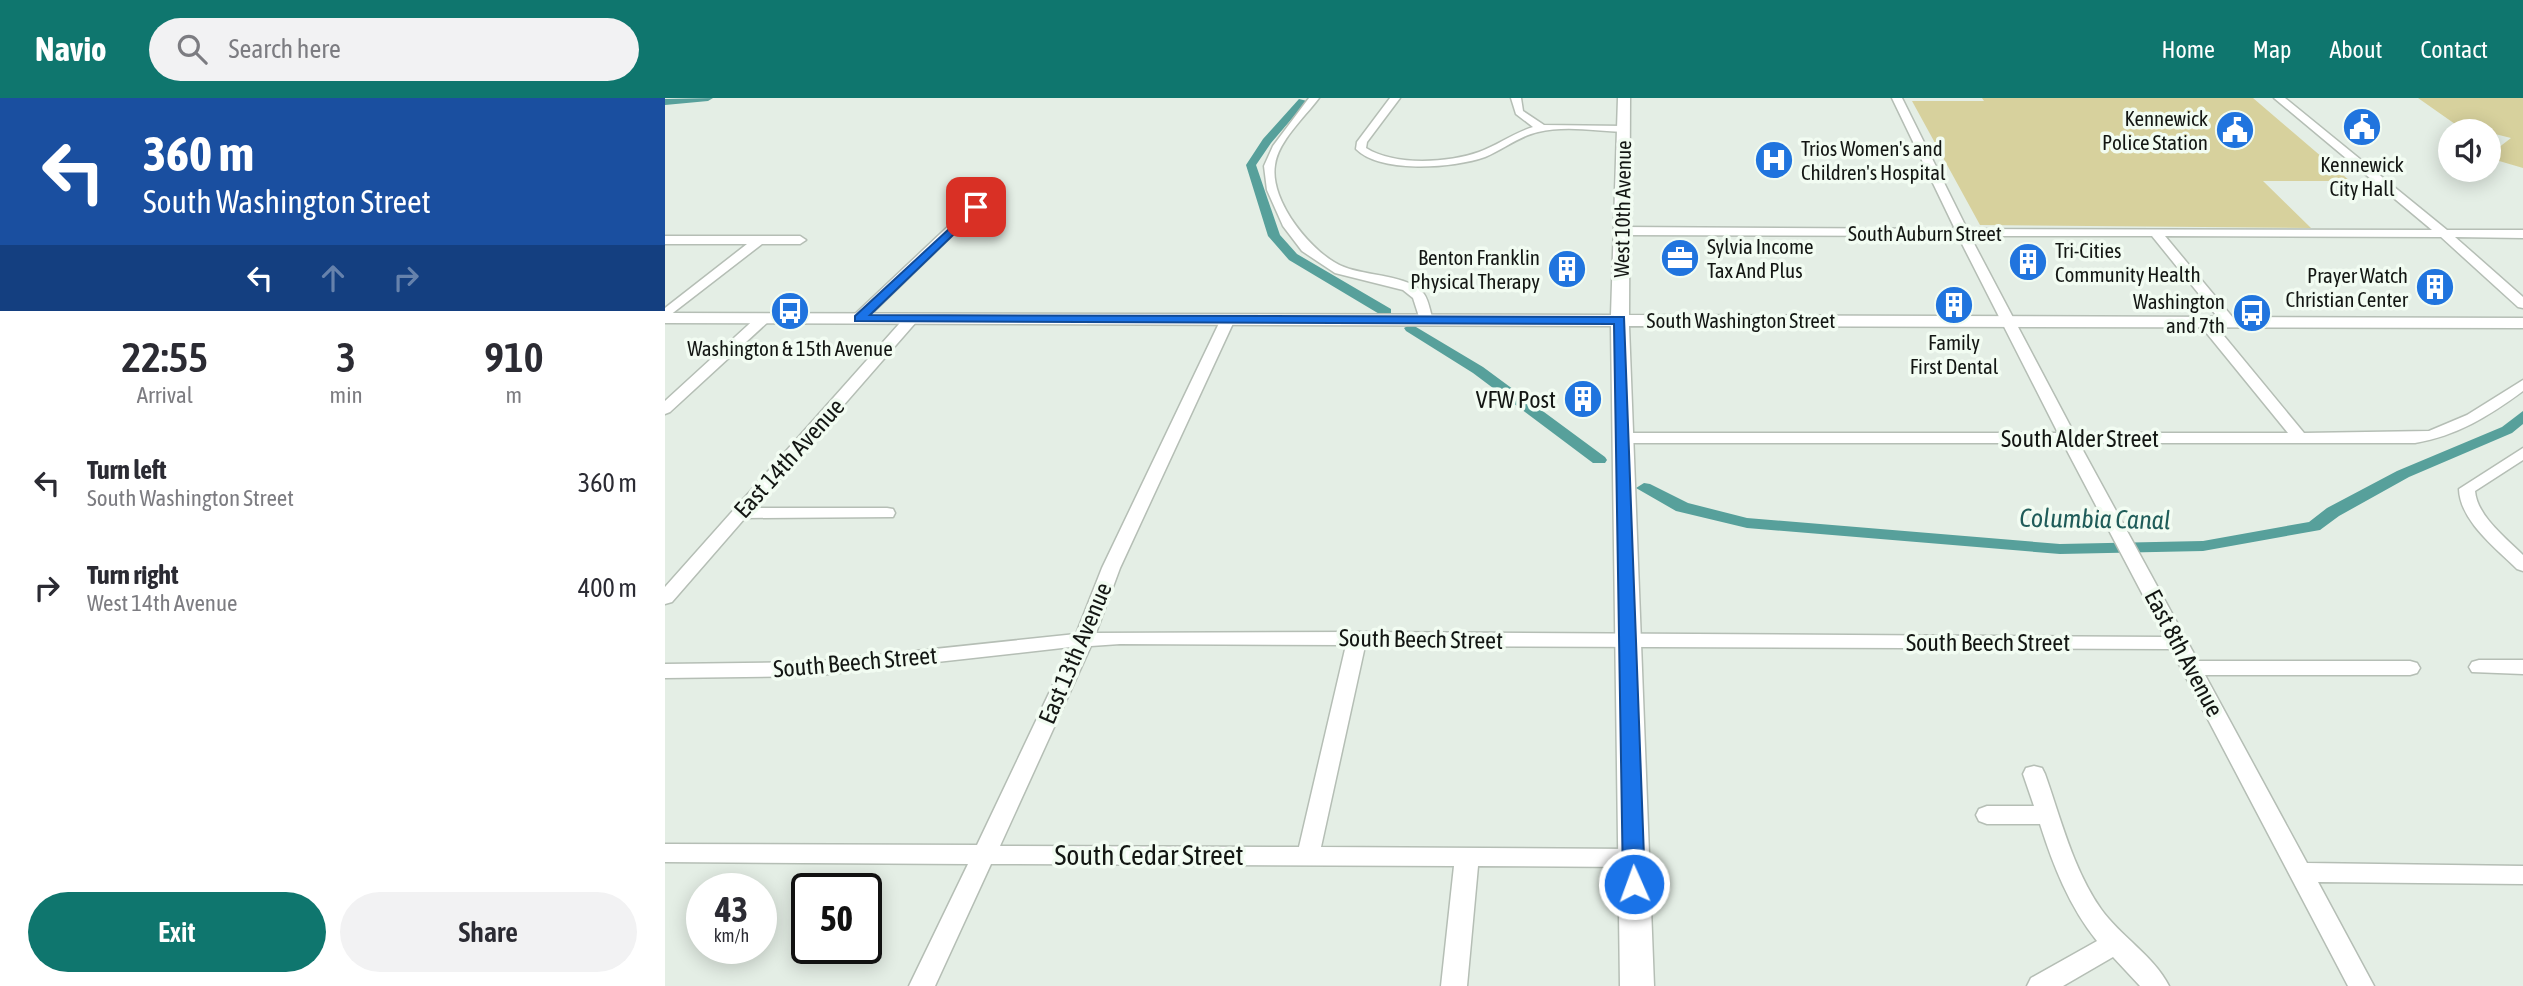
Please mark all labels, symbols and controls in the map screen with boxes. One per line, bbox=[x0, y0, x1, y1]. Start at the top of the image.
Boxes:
search box bbox=[149, 18, 639, 81]
text: Navio bbox=[35, 30, 107, 68]
icon: search bbox=[173, 30, 211, 68]
text: Search here bbox=[229, 34, 341, 64]
text: Home bbox=[2161, 36, 2215, 63]
text: Map bbox=[2253, 36, 2291, 63]
text: About bbox=[2329, 36, 2382, 63]
text: Contact bbox=[2420, 36, 2488, 63]
place label: Kennewick Police Station bbox=[2102, 106, 2208, 154]
public building icon: Kennewick City Hall bbox=[2341, 106, 2383, 148]
public building icon: Kennewick Police Station bbox=[2214, 109, 2256, 151]
map controls bbox=[2438, 119, 2501, 182]
button: sound bbox=[2438, 119, 2501, 182]
text: 360 m bbox=[143, 125, 254, 181]
icon: left bbox=[28, 126, 119, 217]
place label: Trios Women's and Children's Hospital bbox=[1801, 136, 1946, 184]
hospital icon: Trios Women's and Children's Hospital bbox=[1753, 139, 1795, 181]
street label: West 10th Avenue bbox=[1609, 140, 1635, 278]
place label: Kennewick City Hall bbox=[2320, 152, 2404, 200]
pin bbox=[946, 177, 1006, 237]
text: South Washington Street bbox=[143, 183, 431, 220]
icon: arrive bbox=[957, 188, 995, 226]
street label: South Auburn Street bbox=[1848, 221, 2002, 245]
place label: Sylvia Income Tax And Plus bbox=[1707, 234, 1814, 282]
office icon: Sylvia Income Tax And Plus bbox=[1659, 237, 1701, 279]
place label: Tri-Cities Community Health bbox=[2055, 238, 2201, 286]
building icon: Tri-Cities Community Health bbox=[2007, 241, 2049, 283]
place label: Benton Franklin Physical Therapy bbox=[1410, 245, 1540, 293]
building icon: Benton Franklin Physical Therapy bbox=[1546, 248, 1588, 290]
icon: left bbox=[241, 259, 279, 297]
icon: ahead bbox=[314, 259, 352, 297]
icon: right bbox=[387, 259, 425, 297]
place label: Prayer Watch Christian Center bbox=[2285, 263, 2409, 311]
building icon: Prayer Watch Christian Center bbox=[2414, 266, 2456, 308]
building icon: Family First Dental bbox=[1933, 284, 1975, 326]
place label: Washington and 7th bbox=[2133, 289, 2225, 337]
bus stop icon: Washington & 15th Avenue bbox=[769, 290, 811, 332]
bus stop icon: Washington and 7th bbox=[2231, 292, 2273, 334]
street label: South Washington Street bbox=[1647, 308, 1835, 332]
place label: Family First Dental bbox=[1910, 330, 1999, 378]
text: 22:55 bbox=[122, 333, 208, 381]
text: 3 bbox=[336, 333, 356, 381]
text: 910 bbox=[484, 333, 543, 381]
place label: Washington & 15th Avenue bbox=[687, 336, 893, 360]
building icon: VFW Post bbox=[1562, 378, 1604, 420]
text: Arrival bbox=[137, 382, 193, 408]
text: min bbox=[330, 382, 363, 408]
text: m bbox=[506, 382, 522, 408]
place label: VFW Post bbox=[1476, 386, 1556, 413]
street label: East 14th Avenue bbox=[728, 393, 850, 523]
street label: South Alder Street bbox=[2001, 425, 2159, 452]
text: Turn left bbox=[87, 455, 167, 485]
icon: left bbox=[28, 464, 66, 502]
text: 360 m bbox=[578, 468, 637, 498]
text: South Washington Street bbox=[87, 485, 294, 511]
water label: Columbia Canal bbox=[2019, 503, 2171, 535]
text: Turn right bbox=[87, 560, 178, 590]
icon: right bbox=[28, 569, 66, 607]
text: 400 m bbox=[578, 573, 637, 603]
street label: East 13th Avenue bbox=[1033, 578, 1117, 728]
street label: East 8th Avenue bbox=[2139, 585, 2229, 721]
text: West 14th Avenue bbox=[87, 590, 238, 616]
street label: South Beech Street bbox=[1339, 624, 1503, 654]
street label: South Beech Street bbox=[1906, 629, 2070, 656]
street label: South Beech Street bbox=[772, 641, 938, 683]
street label: South Cedar Street bbox=[1055, 839, 1243, 871]
position arrow bbox=[1597, 847, 1671, 921]
speed limit sign: 50 bbox=[791, 873, 882, 964]
text: 43 bbox=[715, 889, 748, 929]
button: Exit bbox=[28, 892, 326, 972]
button: Share bbox=[340, 892, 637, 972]
text: km/h bbox=[714, 925, 749, 946]

